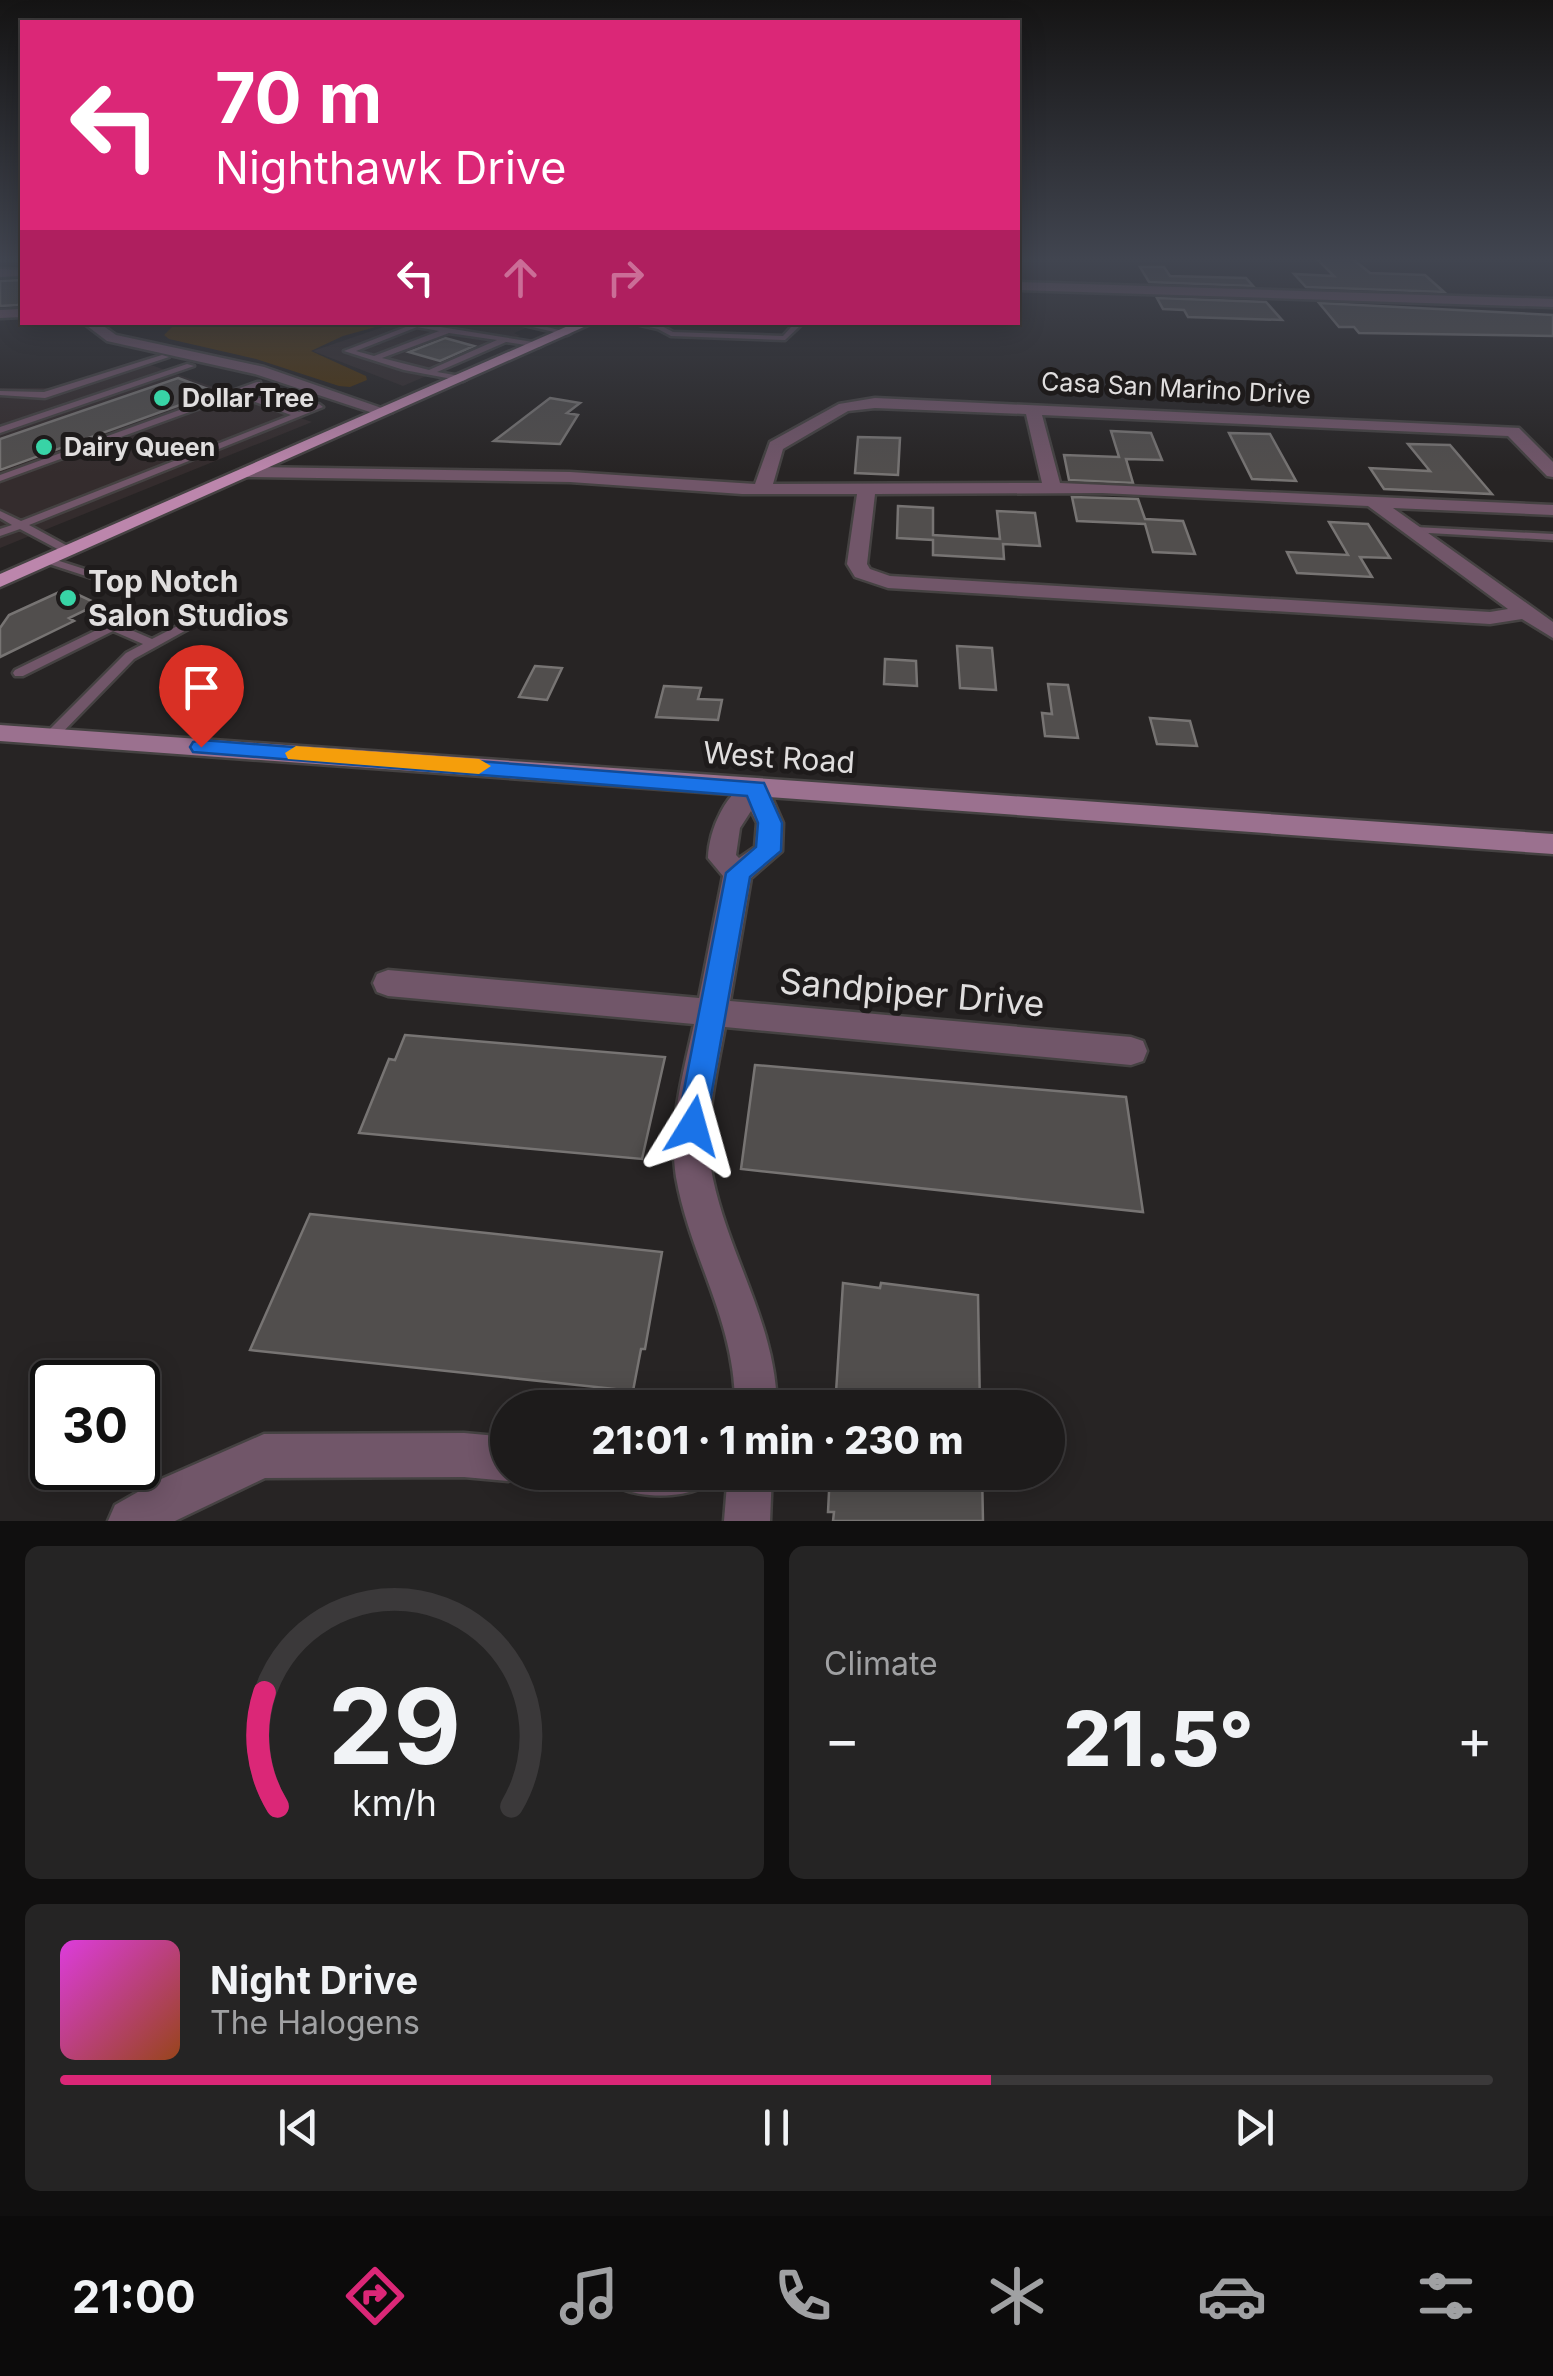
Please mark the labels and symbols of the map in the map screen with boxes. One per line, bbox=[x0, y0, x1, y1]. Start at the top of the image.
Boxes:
street label: Casa San Marino Drive bbox=[1041, 366, 1311, 410]
place label: Dollar Tree bbox=[182, 383, 314, 413]
marker: Dollar Tree bbox=[151, 387, 173, 409]
place label: Dairy Queen bbox=[64, 432, 215, 462]
marker: Dairy Queen bbox=[33, 436, 55, 458]
place label: Top Notch Salon Studios bbox=[88, 563, 289, 633]
marker: Top Notch Salon Studios bbox=[57, 587, 79, 609]
pin bbox=[159, 645, 244, 748]
street label: West Road bbox=[702, 734, 856, 780]
street label: Sandpiper Drive bbox=[778, 959, 1046, 1025]
position arrow bbox=[641, 1074, 745, 1178]
speed limit sign: 30 bbox=[30, 1360, 160, 1490]

